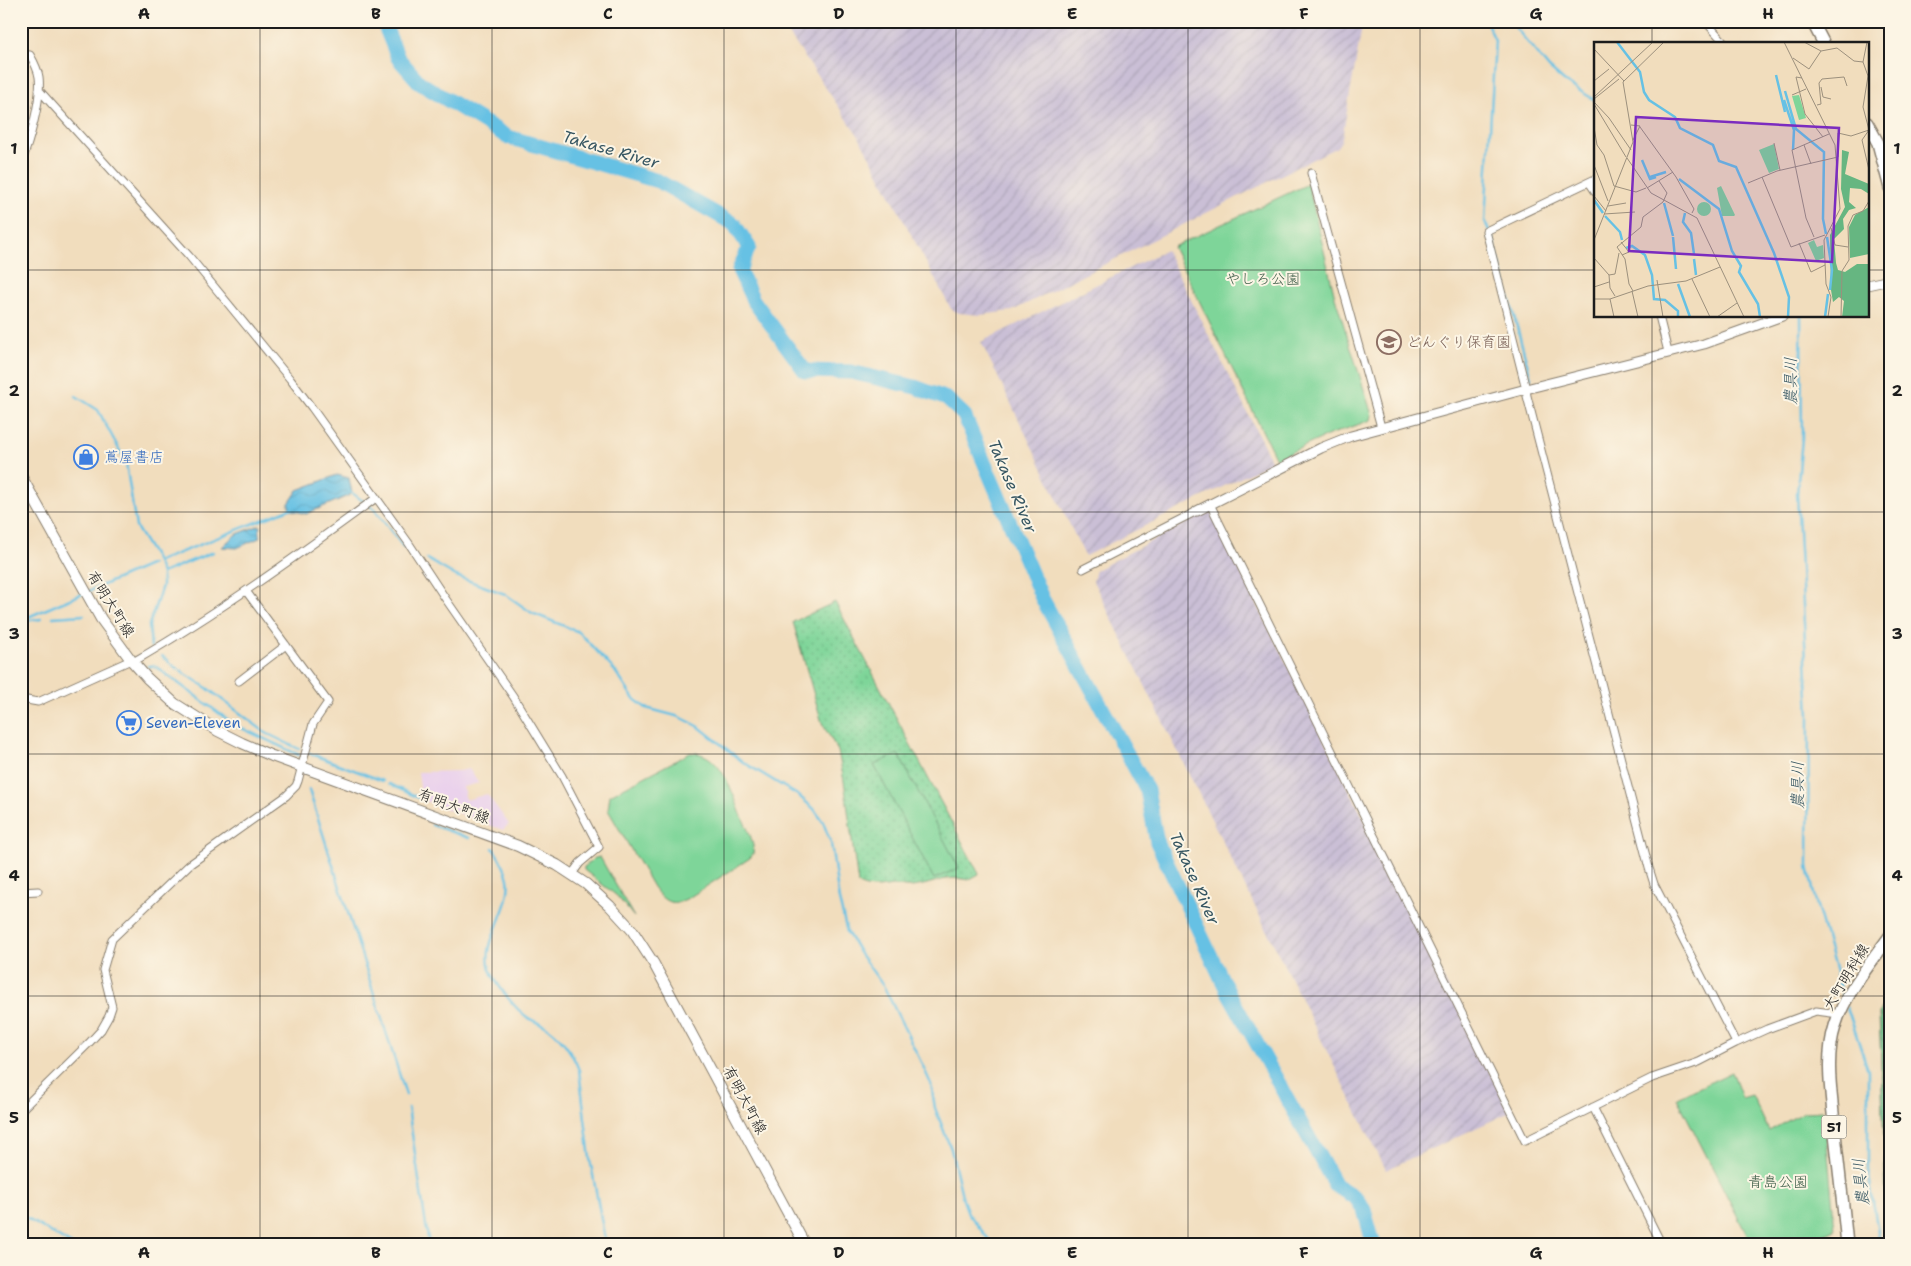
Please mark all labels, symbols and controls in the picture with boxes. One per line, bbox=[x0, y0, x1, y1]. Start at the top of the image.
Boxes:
text: A bbox=[138, 3, 150, 24]
text: B bbox=[371, 3, 381, 24]
text: C bbox=[603, 3, 613, 24]
text: D bbox=[833, 3, 845, 24]
text: E bbox=[1067, 3, 1077, 24]
text: F bbox=[1299, 3, 1309, 24]
text: G bbox=[1530, 3, 1543, 24]
text: H bbox=[1762, 3, 1774, 24]
inset map bbox=[1594, 42, 1868, 318]
water label: Takase River bbox=[560, 126, 662, 173]
text: 1 bbox=[10, 138, 18, 159]
text: 1 bbox=[1893, 138, 1901, 159]
park label: やしろ公園 bbox=[1225, 269, 1301, 289]
school or university icon: どんぐり保育園 bbox=[1376, 329, 1402, 355]
place label: どんぐり保育園 bbox=[1406, 332, 1511, 352]
water label: 農具川 bbox=[1780, 357, 1801, 405]
text: 2 bbox=[8, 380, 20, 401]
text: 2 bbox=[1891, 380, 1903, 401]
water label: Takase River bbox=[983, 436, 1042, 537]
shop icon: 蔦屋書店 bbox=[73, 444, 99, 470]
place label: 蔦屋書店 bbox=[104, 447, 164, 467]
street label: 有明大町線 bbox=[83, 567, 139, 641]
text: 3 bbox=[8, 623, 20, 644]
text: 3 bbox=[1891, 623, 1903, 644]
supermarket icon: Seven-Eleven bbox=[116, 710, 142, 736]
place label: Seven-Eleven bbox=[146, 713, 241, 733]
water label: 農具川 bbox=[1787, 761, 1808, 809]
street label: 有明大町線 bbox=[415, 784, 493, 828]
water label: Takase River bbox=[1165, 828, 1225, 928]
text: 4 bbox=[8, 865, 20, 886]
text: 4 bbox=[1891, 865, 1903, 886]
street label: 大町明科線 bbox=[1818, 940, 1874, 1014]
street label: 有明大町線 bbox=[719, 1062, 771, 1138]
text: 5 bbox=[9, 1107, 19, 1128]
text: 5 bbox=[1892, 1107, 1902, 1128]
road number: 51 bbox=[1822, 1116, 1846, 1138]
water label: 農具川 bbox=[1848, 1157, 1873, 1207]
park label: 青島公園 bbox=[1748, 1172, 1808, 1192]
text: A bbox=[138, 1242, 150, 1263]
text: B bbox=[371, 1242, 381, 1263]
text: C bbox=[603, 1242, 613, 1263]
text: D bbox=[833, 1242, 845, 1263]
text: E bbox=[1067, 1242, 1077, 1263]
text: F bbox=[1299, 1242, 1309, 1263]
text: G bbox=[1530, 1242, 1543, 1263]
text: H bbox=[1762, 1242, 1774, 1263]

